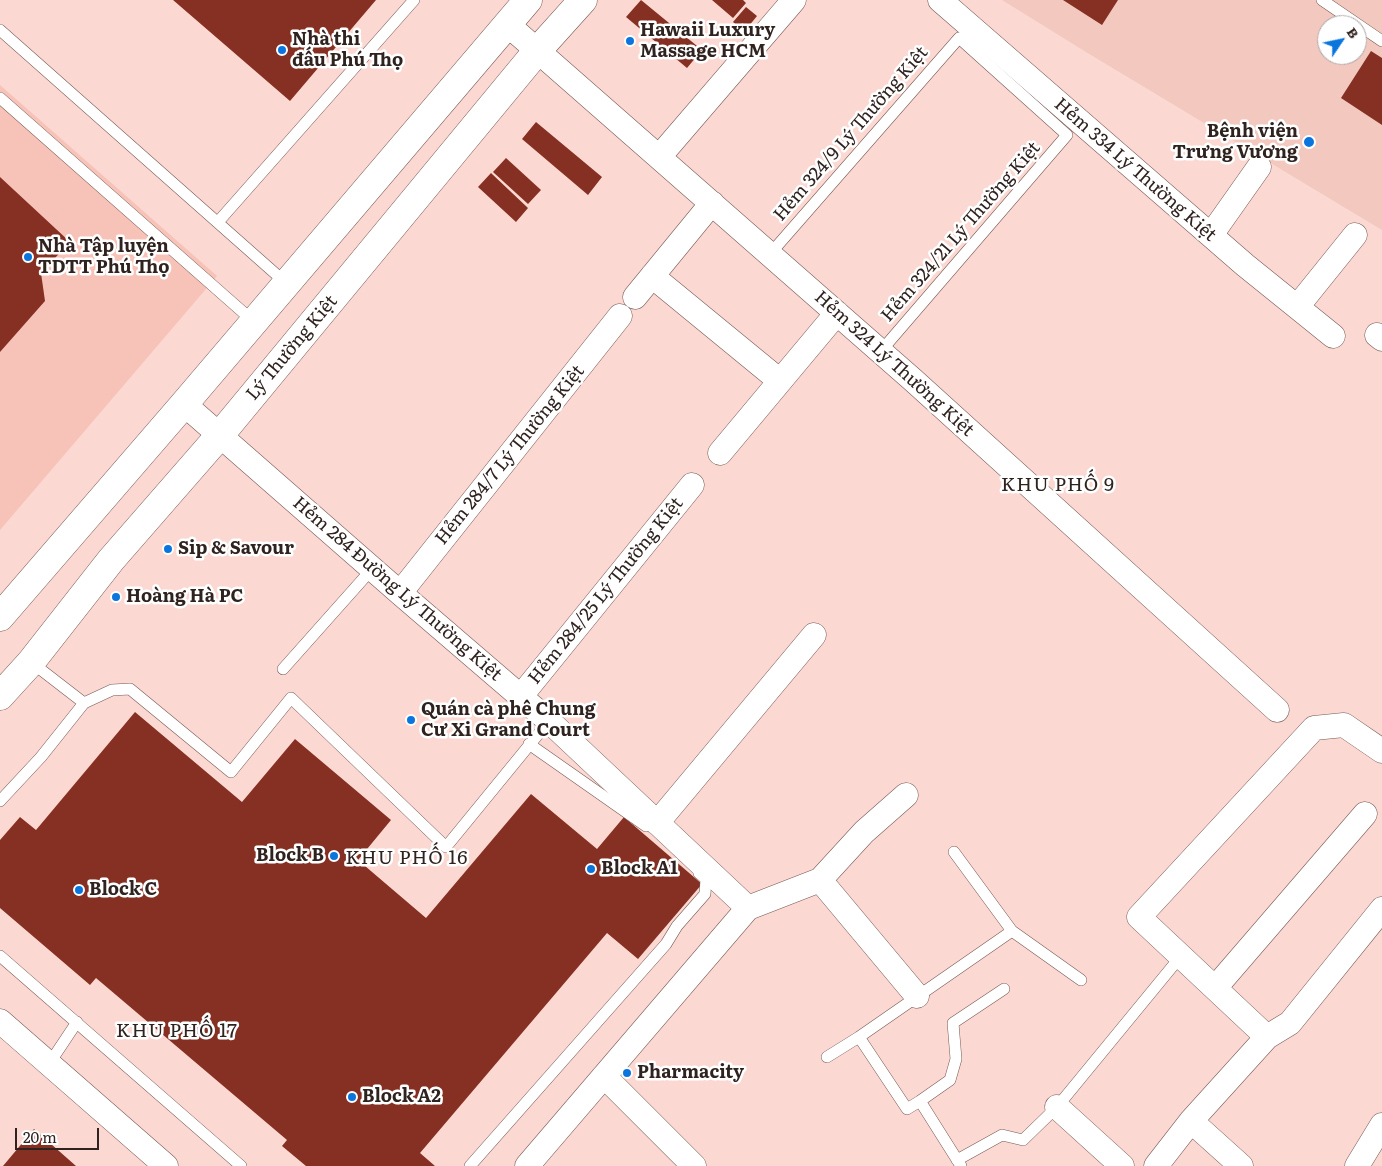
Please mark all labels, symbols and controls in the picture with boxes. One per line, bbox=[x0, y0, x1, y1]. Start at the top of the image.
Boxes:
north arrow bbox=[1317, 15, 1367, 65]
place label: Hawaii Luxury Massage HCM bbox=[640, 20, 775, 62]
text: B bbox=[1343, 23, 1365, 42]
place label: Nhà thi đấu Phú Thọ bbox=[292, 29, 403, 72]
marker: Hawaii Luxury Massage HCM bbox=[624, 35, 636, 47]
street label: Hẻm 324/9 Lý Thường Kiệt bbox=[769, 42, 933, 226]
marker: Nhà thi đấu Phú Thọ bbox=[276, 44, 288, 56]
street label: Hẻm 334 Lý Thường Kiệt bbox=[1050, 94, 1220, 246]
place label: Bệnh viện Trưng Vương bbox=[1173, 121, 1298, 163]
marker: Bệnh viện Trưng Vương bbox=[1302, 135, 1316, 149]
street label: Hẻm 324/21 Lý Thường Kiệt bbox=[877, 138, 1045, 326]
place label: Nhà Tập luyện TDTT Phú Thọ bbox=[38, 236, 169, 278]
marker: Nhà Tập luyện TDTT Phú Thọ bbox=[22, 251, 34, 263]
street label: Hẻm 324 Lý Thường Kiệt bbox=[810, 287, 978, 441]
street label: Lý Thường Kiệt bbox=[242, 291, 342, 405]
street label: Hẻm 284/7 Lý Thường Kiệt bbox=[431, 361, 589, 549]
district label: KHU PHỐ 9 bbox=[1000, 474, 1116, 496]
street label: Hẻm 284 Đường Lý Thường Kiệt bbox=[288, 492, 506, 686]
street label: Hẻm 284/25 Lý Thường Kiệt bbox=[524, 493, 688, 689]
place label: Sip & Savour bbox=[178, 538, 294, 560]
marker: Sip & Savour bbox=[162, 543, 174, 555]
place label: Hoàng Hà PC bbox=[126, 586, 243, 608]
marker: Hoàng Hà PC bbox=[110, 591, 122, 603]
place label: Quán cà phê Chung Cư Xi Grand Court bbox=[421, 699, 596, 742]
marker: Quán cà phê Chung Cư Xi Grand Court bbox=[405, 714, 417, 726]
place label: Block B bbox=[256, 845, 324, 867]
district label: KHU PHỐ 16 bbox=[344, 847, 470, 869]
marker: Block B bbox=[328, 850, 340, 862]
place label: Block A1 bbox=[601, 858, 678, 880]
marker: Block A1 bbox=[585, 863, 597, 875]
place label: Block C bbox=[89, 879, 157, 901]
marker: Block C bbox=[73, 884, 85, 896]
district label: KHU PHỐ 17 bbox=[115, 1020, 239, 1042]
place label: Pharmacity bbox=[637, 1062, 744, 1084]
marker: Pharmacity bbox=[621, 1067, 633, 1079]
place label: Block A2 bbox=[362, 1086, 441, 1108]
marker: Block A2 bbox=[346, 1091, 358, 1103]
scale bar bbox=[18, 1118, 101, 1150]
text: 20 m bbox=[23, 1125, 57, 1148]

